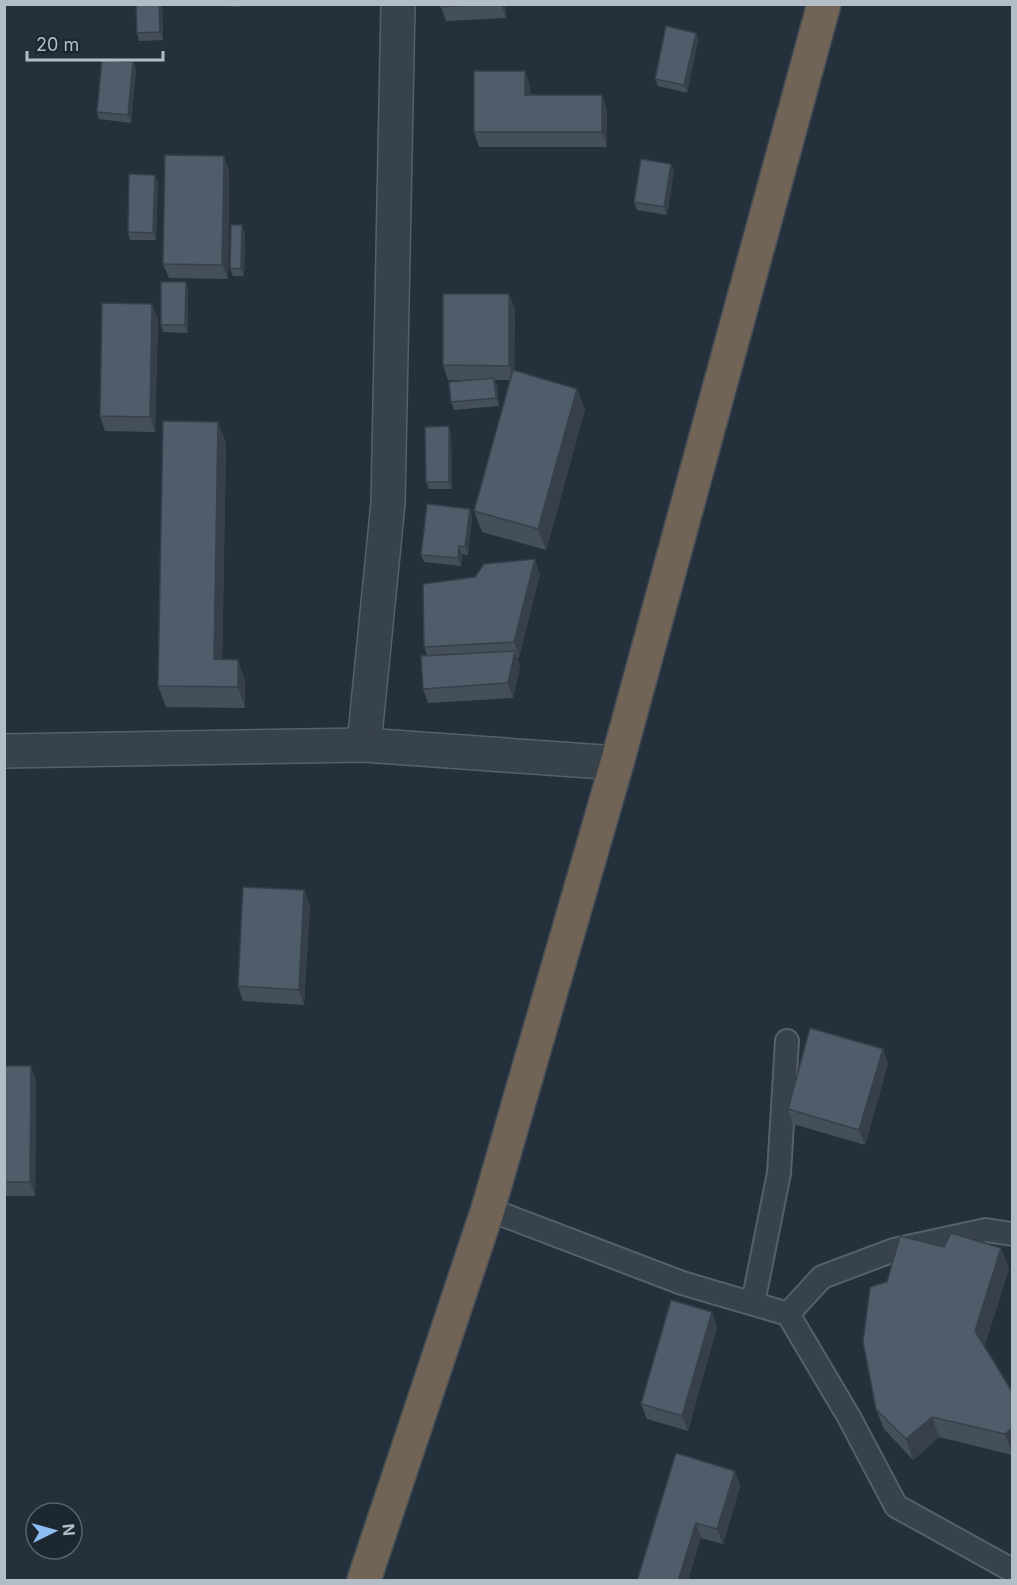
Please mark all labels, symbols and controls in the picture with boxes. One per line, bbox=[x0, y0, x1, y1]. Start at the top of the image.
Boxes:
scale bar bbox=[27, 24, 164, 62]
text: 20 m bbox=[36, 34, 79, 55]
north arrow bbox=[24, 1501, 84, 1561]
text: N bbox=[58, 1523, 79, 1537]

